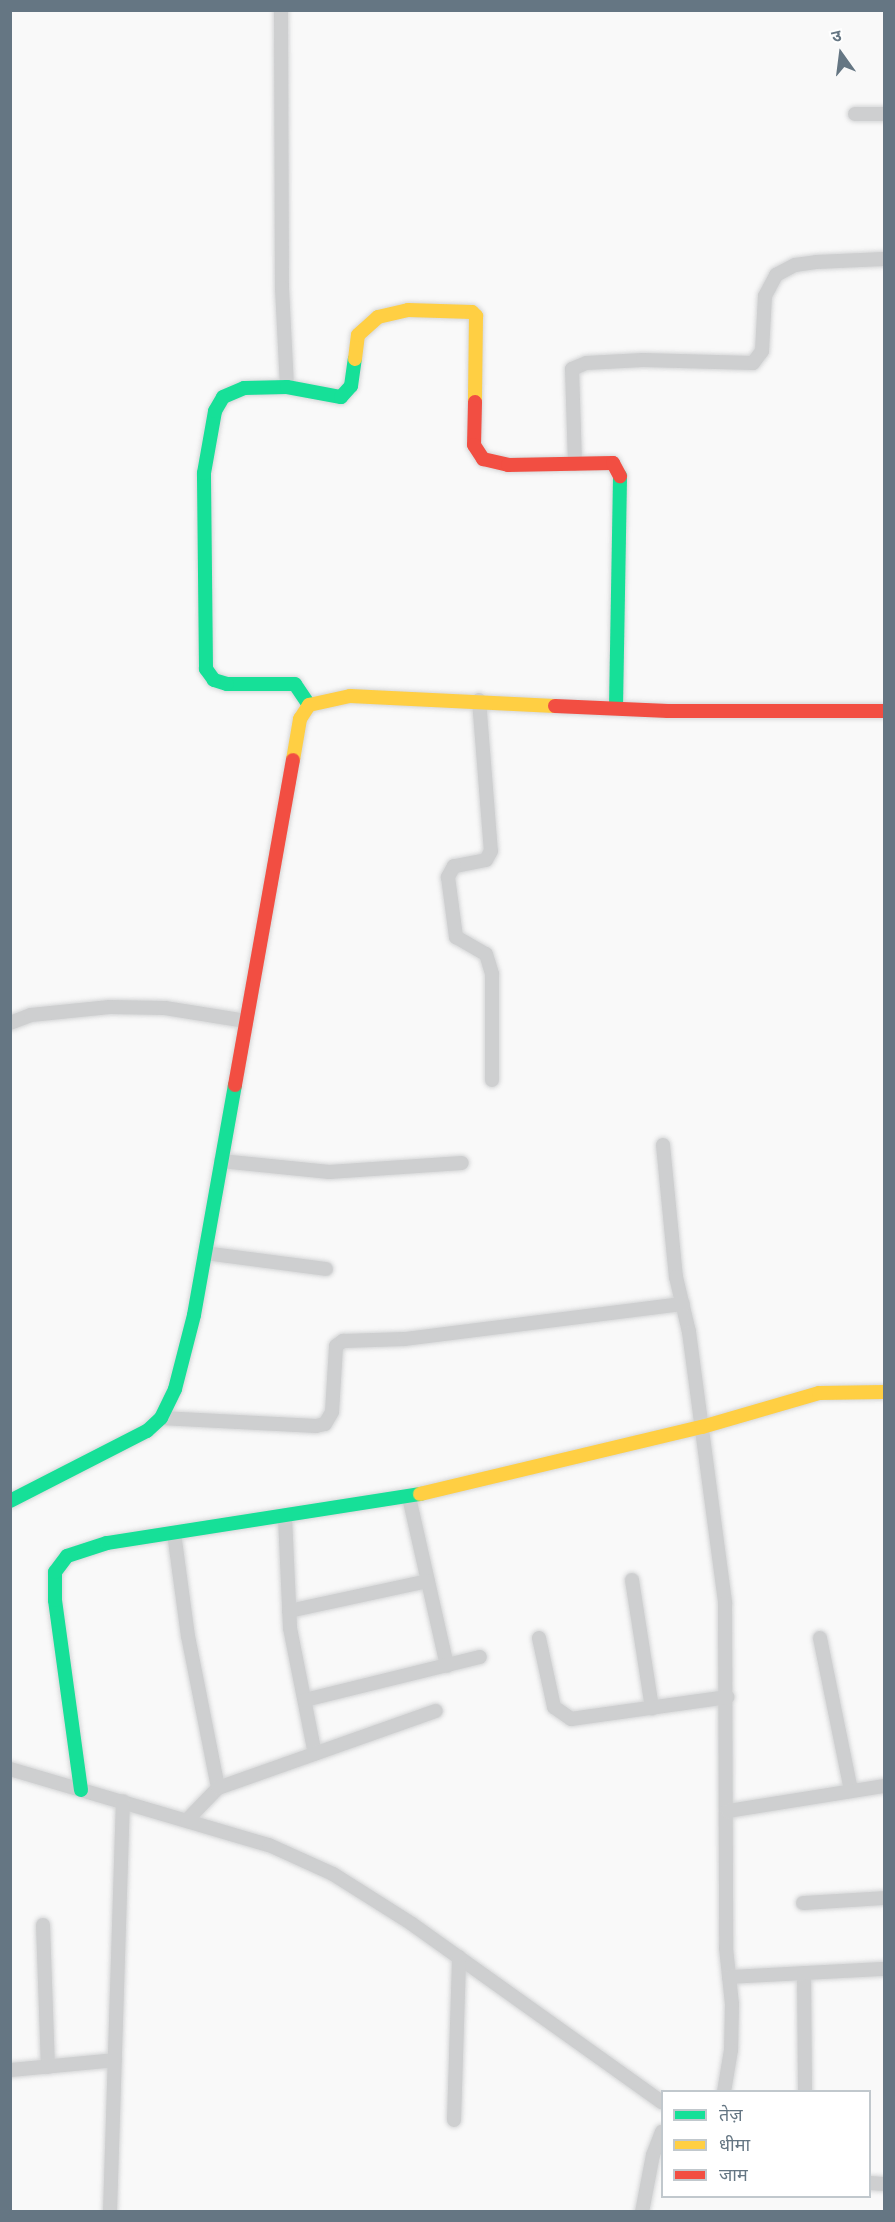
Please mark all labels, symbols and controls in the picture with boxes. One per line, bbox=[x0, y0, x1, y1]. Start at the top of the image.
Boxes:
north arrow bbox=[811, 24, 871, 84]
text: उ bbox=[829, 25, 844, 48]
legend bbox=[661, 2090, 871, 2198]
text: तेज़ bbox=[719, 2103, 743, 2128]
text: धीमा bbox=[719, 2133, 750, 2158]
text: जाम bbox=[719, 2163, 748, 2188]

